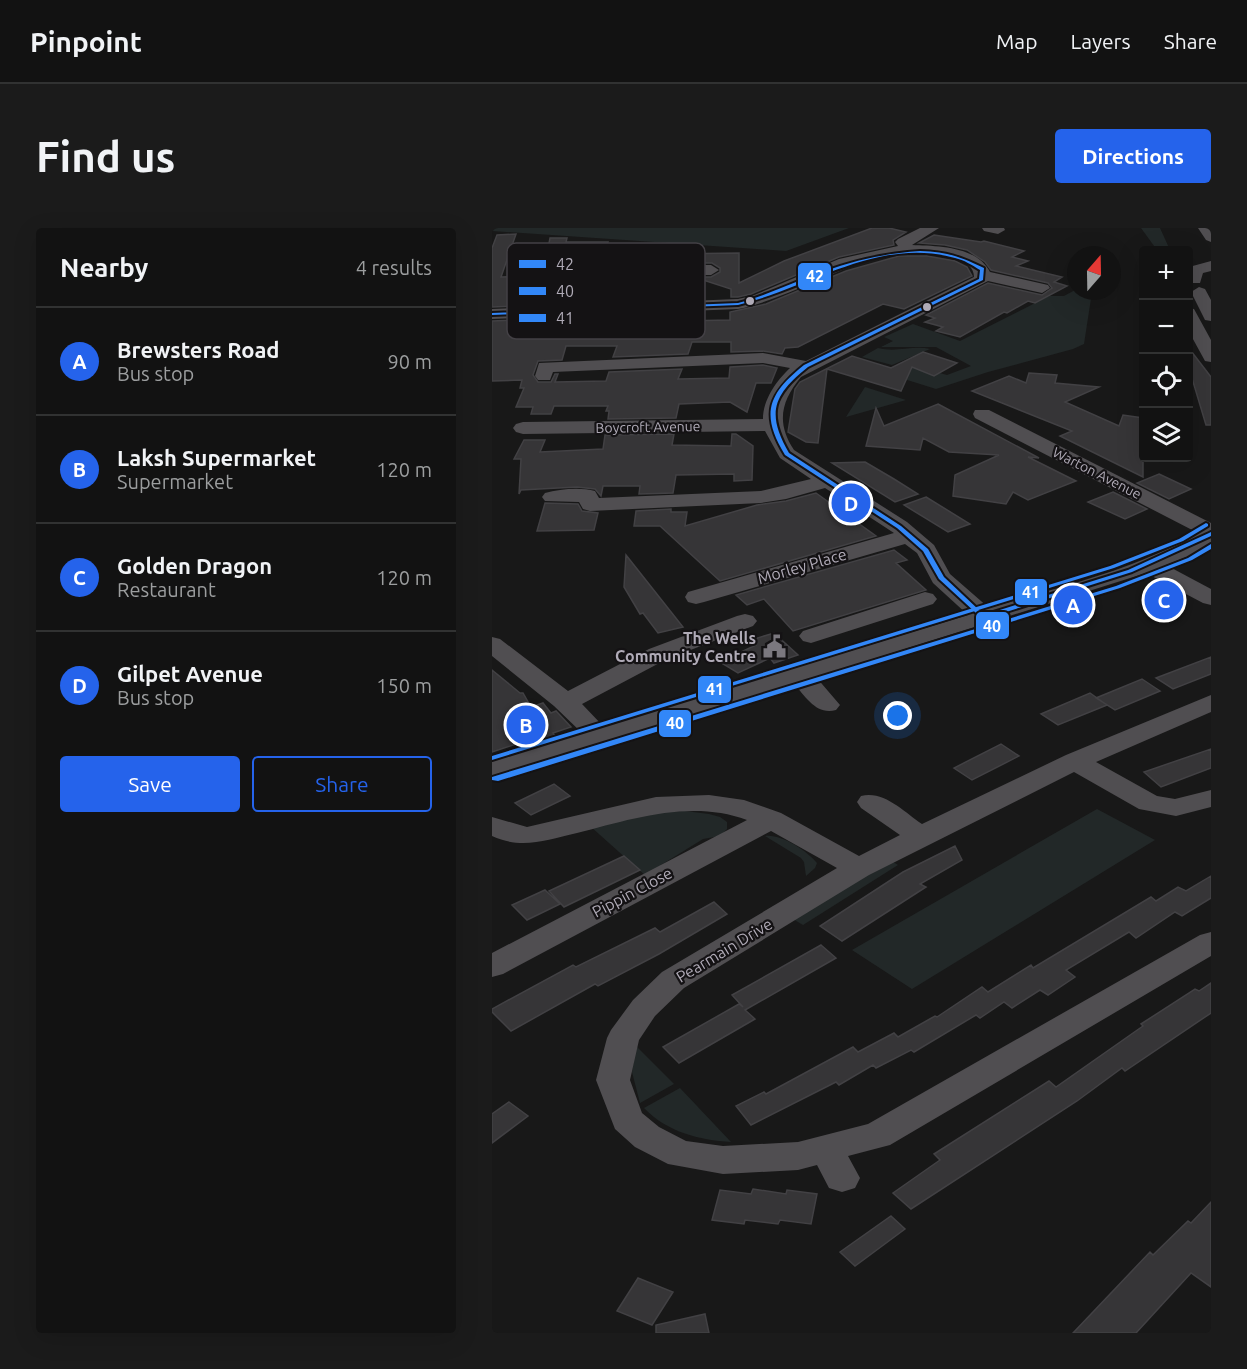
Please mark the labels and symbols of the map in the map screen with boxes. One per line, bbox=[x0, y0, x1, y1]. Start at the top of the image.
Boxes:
legend bbox=[507, 243, 705, 339]
north arrow bbox=[1067, 246, 1121, 300]
text: 42 bbox=[556, 255, 574, 273]
line badge: 42 bbox=[797, 262, 832, 291]
text: 42 bbox=[806, 267, 824, 285]
text: 40 bbox=[556, 282, 574, 300]
unlabelled marker bbox=[744, 295, 756, 307]
unlabelled marker bbox=[921, 301, 933, 313]
text: 41 bbox=[556, 309, 574, 327]
street label: Boycroft Avenue bbox=[595, 418, 701, 436]
street label: Warton Avenue bbox=[1050, 444, 1144, 502]
pin: D bbox=[832, 480, 870, 526]
street label: Morley Place bbox=[755, 545, 849, 587]
line badge: 41 bbox=[1014, 578, 1048, 606]
pin: C bbox=[1144, 578, 1184, 622]
pin: A bbox=[1054, 582, 1092, 628]
text: 41 bbox=[1022, 583, 1040, 601]
line badge: 40 bbox=[975, 611, 1010, 640]
text: 40 bbox=[983, 617, 1001, 635]
place label: The Wells Community Centre bbox=[615, 629, 756, 665]
public building icon: The Wells Community Centre bbox=[761, 634, 787, 660]
line badge: 41 bbox=[697, 675, 732, 704]
text: 41 bbox=[706, 680, 724, 698]
your location bbox=[883, 701, 912, 730]
pin: B bbox=[507, 702, 546, 748]
line badge: 40 bbox=[658, 709, 692, 738]
text: 40 bbox=[666, 714, 684, 732]
street label: Pippin Close bbox=[589, 863, 675, 921]
street label: Pearmain Drive bbox=[673, 914, 775, 986]

